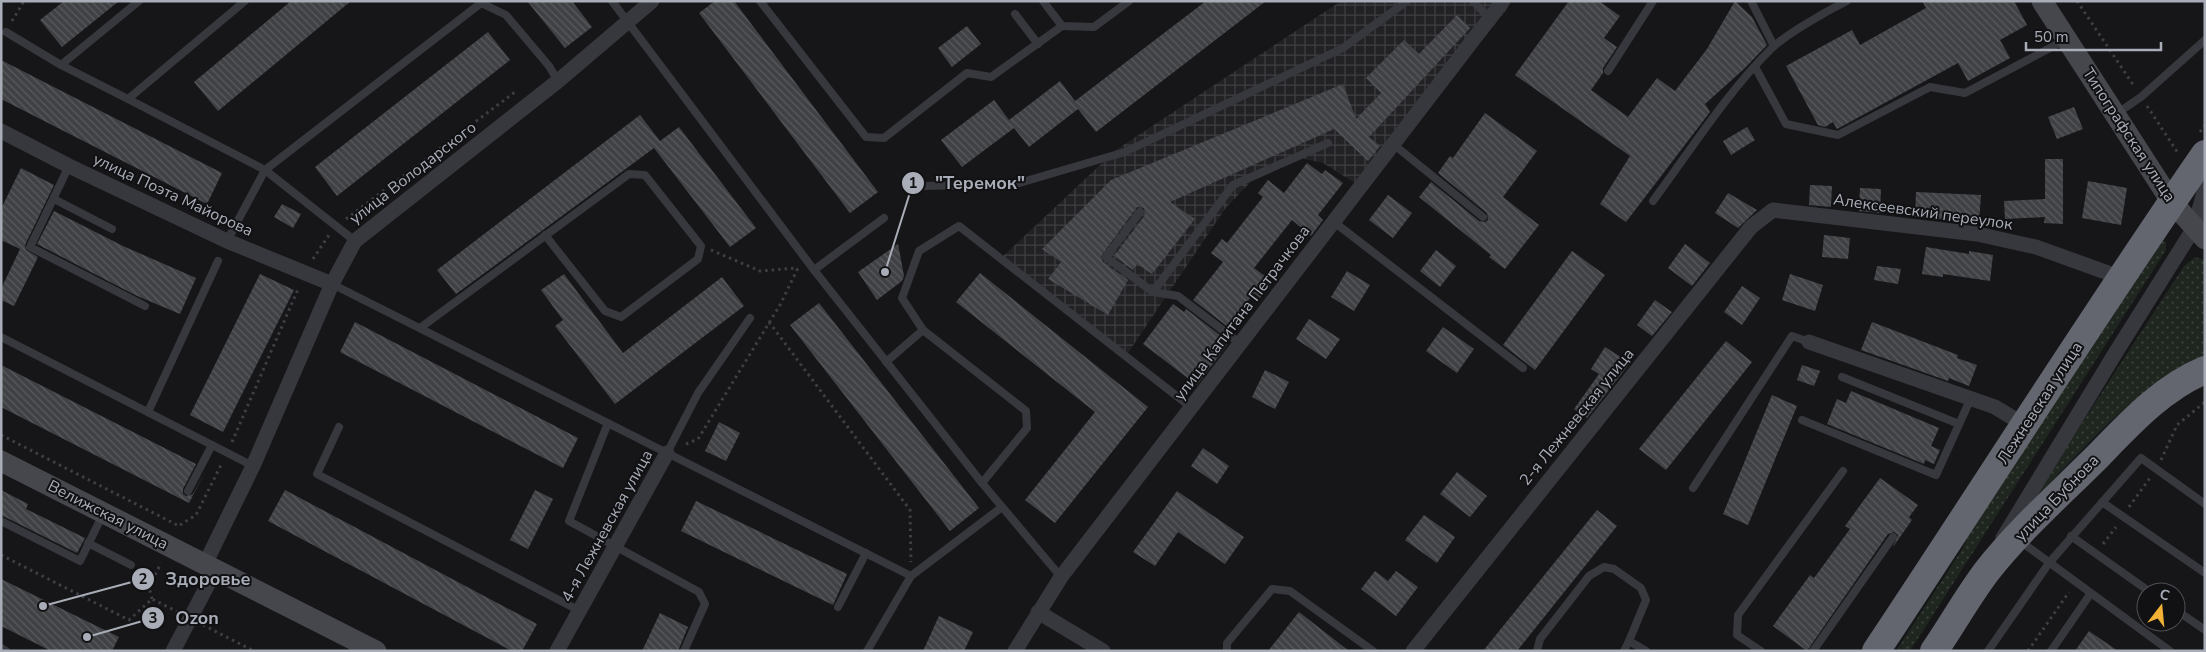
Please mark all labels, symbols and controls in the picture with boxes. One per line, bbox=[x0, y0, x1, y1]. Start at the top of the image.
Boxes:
scale bar bbox=[2026, 20, 2161, 52]
text: 50 m bbox=[2034, 27, 2069, 47]
street label: Типографская улица bbox=[2077, 64, 2181, 206]
street label: улица Володарского bbox=[345, 117, 481, 229]
street label: улица Поэта Майорова bbox=[89, 148, 257, 242]
callout: "Теремок" bbox=[900, 166, 1035, 199]
text: "Теремок" bbox=[935, 171, 1025, 195]
text: 1 bbox=[908, 173, 918, 193]
street label: Алексеевский переулок bbox=[1832, 189, 2015, 236]
street label: улица Капитана Петрачкова bbox=[1169, 221, 1315, 405]
street label: Лежневская улица bbox=[1992, 338, 2088, 468]
street label: 2-я Лежневская улица bbox=[1515, 344, 1639, 490]
street label: 4-я Лежневская улица bbox=[556, 446, 658, 606]
street label: улица Бубнова bbox=[2010, 450, 2104, 546]
street label: Велижская улица bbox=[44, 475, 172, 555]
callout: Здоровье bbox=[131, 562, 261, 595]
text: Здоровье bbox=[165, 567, 251, 591]
text: 2 bbox=[138, 569, 148, 589]
north arrow bbox=[2136, 582, 2186, 632]
text: С bbox=[2157, 585, 2172, 606]
callout: Ozon bbox=[140, 602, 229, 635]
text: Ozon bbox=[175, 606, 219, 630]
text: 3 bbox=[148, 608, 158, 628]

